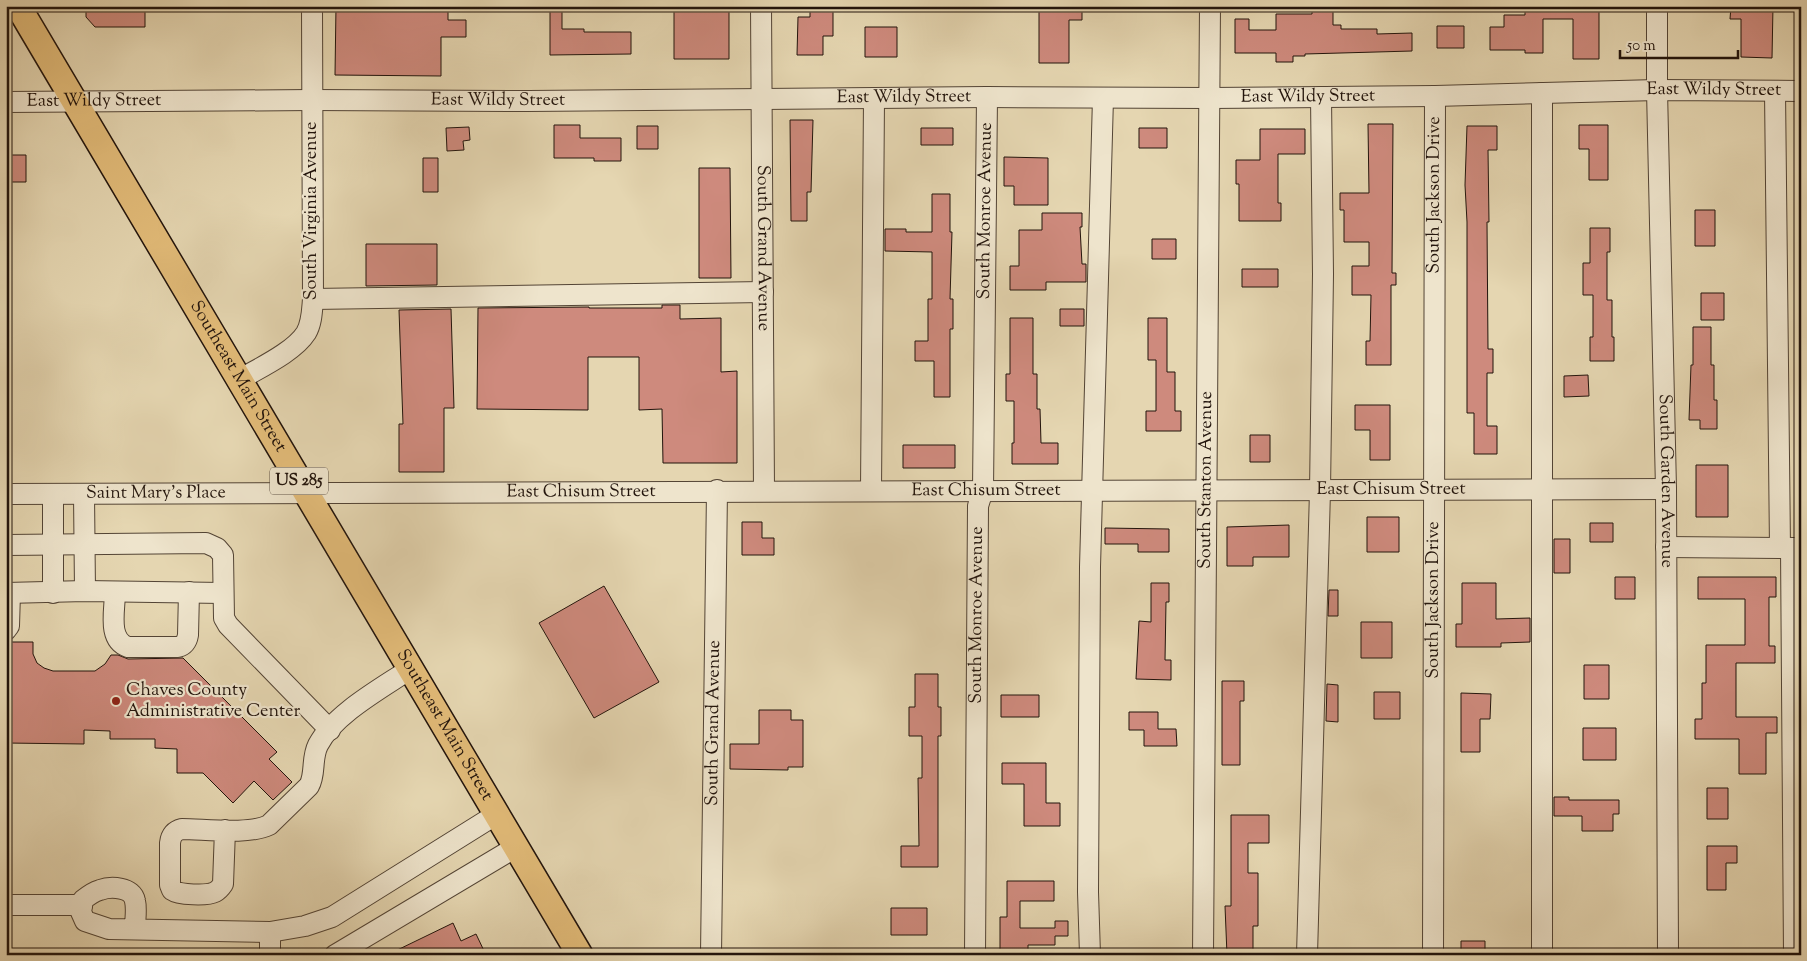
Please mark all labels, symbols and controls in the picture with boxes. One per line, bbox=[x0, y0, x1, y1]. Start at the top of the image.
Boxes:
scale bar bbox=[1620, 28, 1737, 60]
text: 50 m bbox=[1626, 36, 1656, 57]
street label: East Wildy Street bbox=[1646, 77, 1781, 104]
street label: East Wildy Street bbox=[837, 84, 971, 111]
street label: East Wildy Street bbox=[1241, 84, 1375, 111]
street label: East Wildy Street bbox=[27, 88, 161, 115]
street label: East Wildy Street bbox=[431, 88, 565, 114]
street label: South Jackson Drive bbox=[1422, 116, 1448, 274]
street label: South Virginia Avenue bbox=[299, 122, 325, 300]
street label: South Monroe Avenue bbox=[972, 122, 1000, 300]
street label: South Grand Avenue bbox=[749, 165, 776, 331]
street label: Southeast Main Street bbox=[183, 296, 293, 458]
street label: South Stanton Avenue bbox=[1193, 391, 1220, 569]
street label: South Garden Avenue bbox=[1651, 394, 1679, 568]
road number: US 285 bbox=[270, 468, 328, 494]
street label: East Chisum Street bbox=[1316, 477, 1466, 503]
street label: East Chisum Street bbox=[911, 478, 1061, 504]
street label: East Chisum Street bbox=[506, 479, 656, 505]
street label: Saint Mary's Place bbox=[86, 480, 226, 507]
street label: South Jackson Drive bbox=[1421, 521, 1447, 679]
street label: South Monroe Avenue bbox=[964, 526, 991, 704]
street label: South Grand Avenue bbox=[700, 640, 728, 806]
street label: Southeast Main Street bbox=[389, 645, 499, 806]
place label: Chaves County Administrative Center bbox=[126, 678, 300, 725]
marker: Chaves County Administrative Center bbox=[110, 695, 122, 707]

